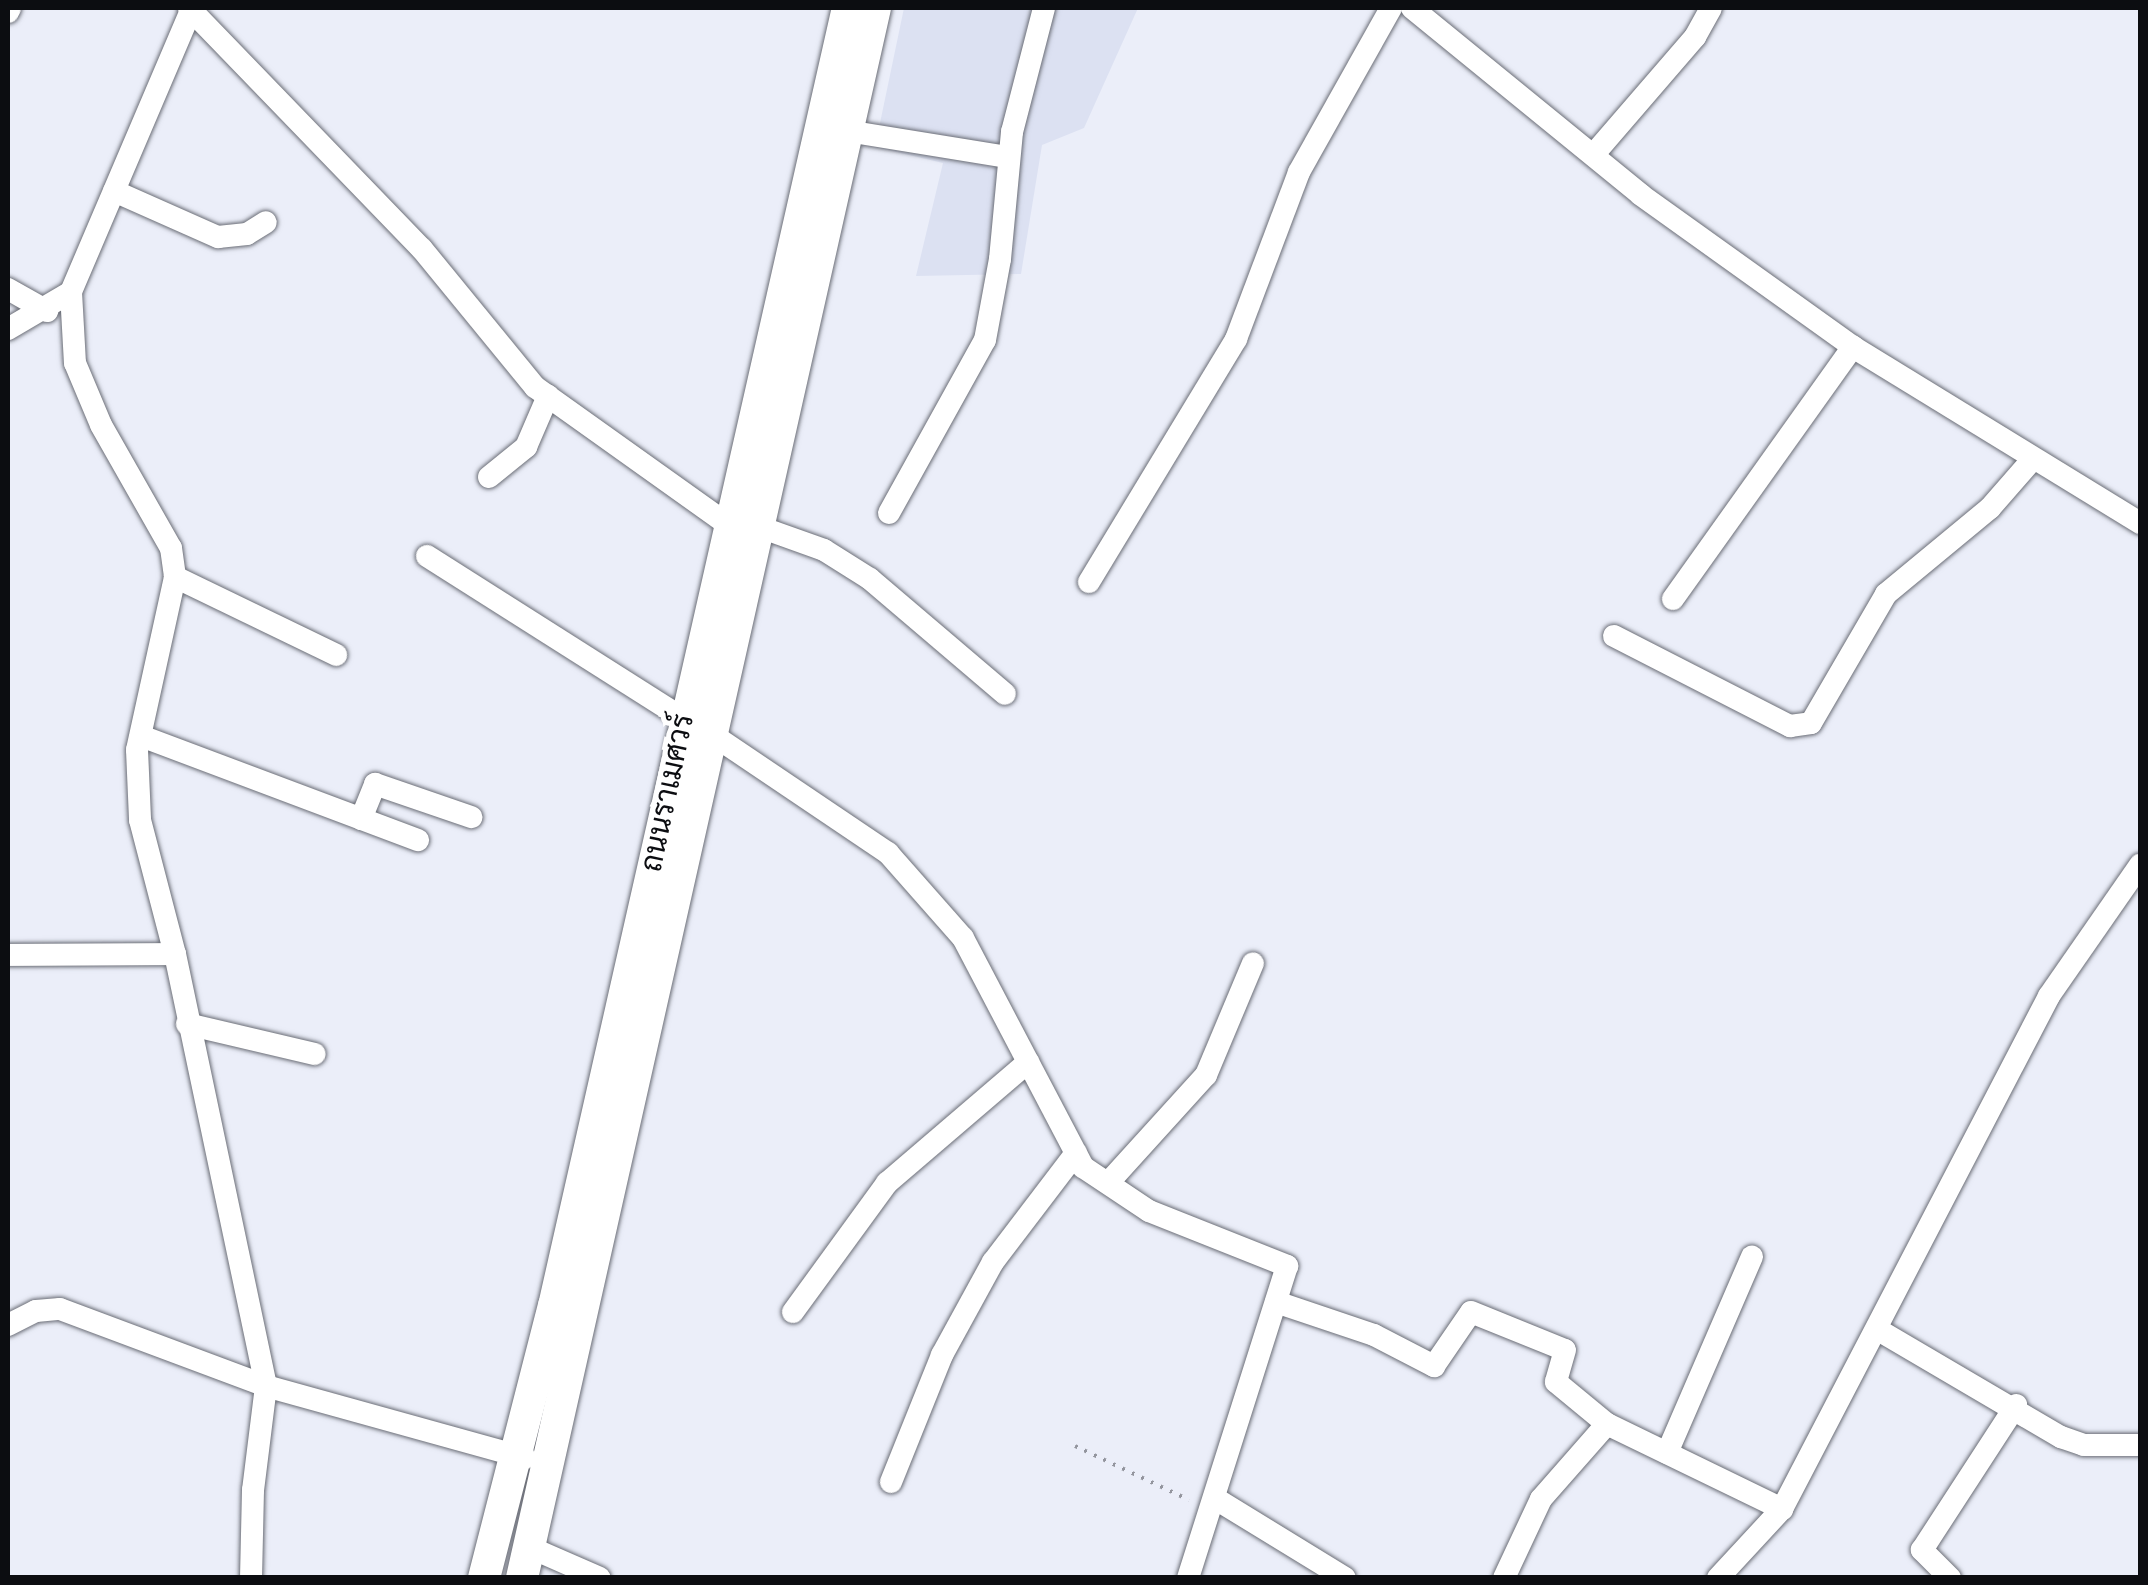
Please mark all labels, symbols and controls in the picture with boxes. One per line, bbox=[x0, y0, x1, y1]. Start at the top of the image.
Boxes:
street label: ถนนราเมศวร์ bbox=[634, 711, 702, 875]

